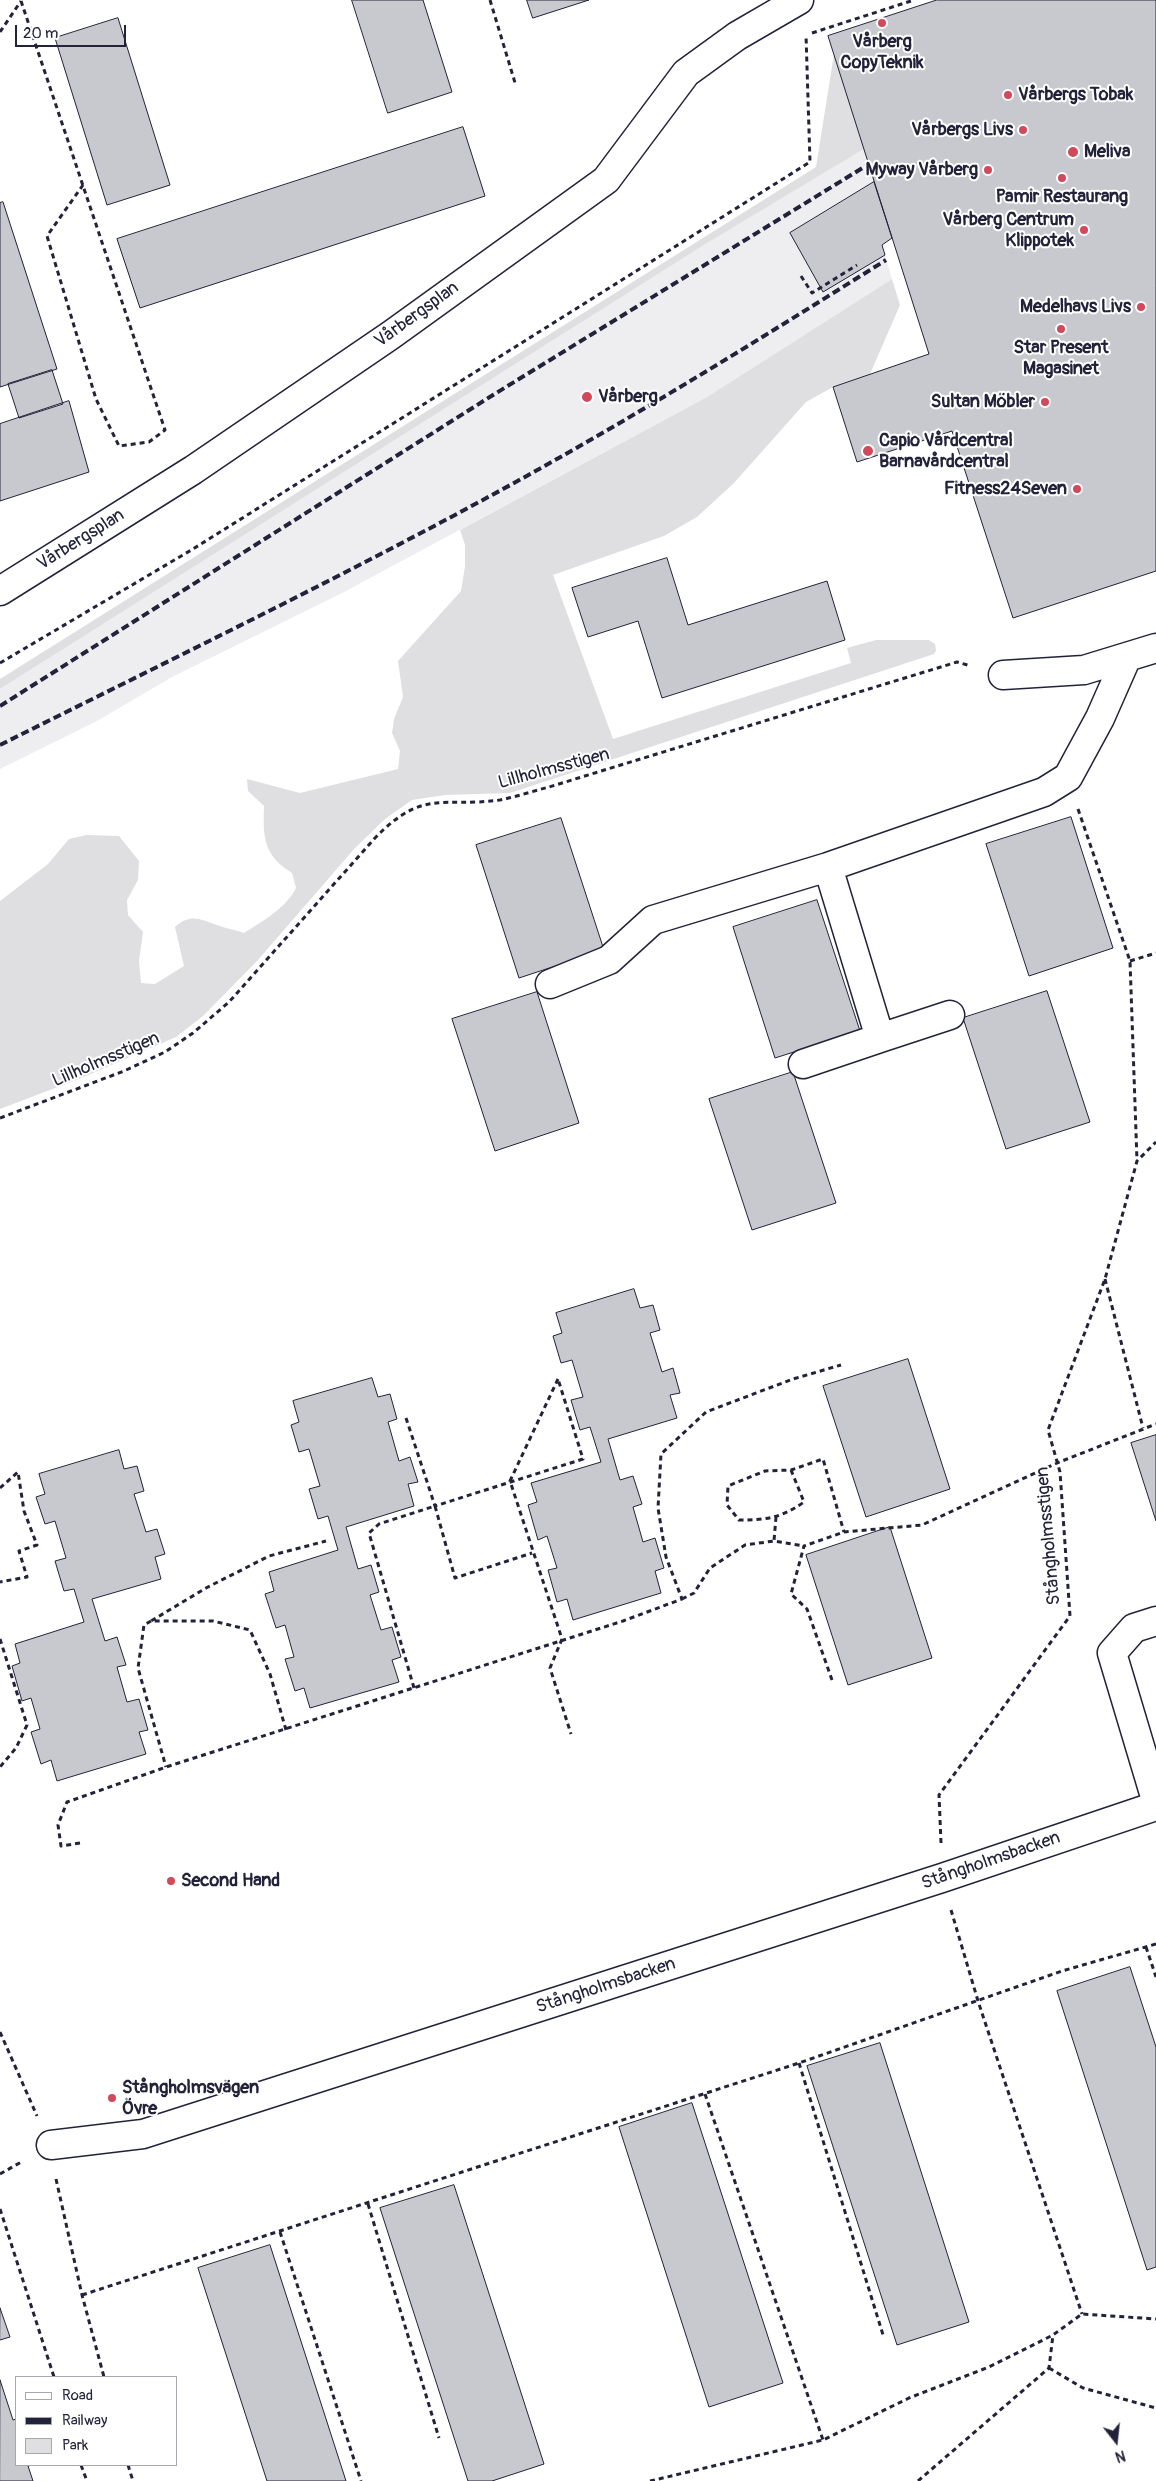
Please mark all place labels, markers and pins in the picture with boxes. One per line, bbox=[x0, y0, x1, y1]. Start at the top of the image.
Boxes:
marker: Vårberg CopyTeknik bbox=[876, 17, 888, 29]
place label: Vårberg CopyTeknik bbox=[841, 31, 923, 74]
place label: Vårbergs Tobak bbox=[1018, 84, 1133, 106]
marker: Vårbergs Tobak bbox=[1002, 89, 1014, 101]
place label: Vårbergs Livs bbox=[911, 119, 1013, 141]
marker: Vårbergs Livs bbox=[1017, 124, 1029, 136]
place label: Meliva bbox=[1084, 141, 1130, 163]
marker: Meliva bbox=[1066, 145, 1080, 159]
place label: Myway Vårberg bbox=[866, 159, 978, 181]
marker: Myway Vårberg bbox=[982, 164, 994, 176]
marker: Pamir Restaurang bbox=[1056, 172, 1068, 184]
place label: Pamir Restaurang bbox=[996, 186, 1128, 208]
place label: Vårberg Centrum Klippotek bbox=[943, 209, 1074, 252]
marker: Vårberg Centrum Klippotek bbox=[1078, 224, 1090, 236]
place label: Medelhavs Livs bbox=[1020, 296, 1131, 318]
marker: Medelhavs Livs bbox=[1135, 301, 1147, 313]
marker: Star Present Magasinet bbox=[1055, 323, 1067, 335]
place label: Star Present Magasinet bbox=[1014, 337, 1108, 379]
place label: Vårberg bbox=[598, 386, 658, 408]
marker: Vårberg bbox=[580, 390, 594, 404]
place label: Sultan Möbler bbox=[931, 391, 1035, 413]
marker: Sultan Möbler bbox=[1039, 396, 1051, 408]
place label: Capio Vårdcentral Barnavårdcentral bbox=[879, 430, 1013, 472]
marker: Capio Vårdcentral Barnavårdcentral bbox=[861, 444, 875, 458]
place label: Fitness24Seven bbox=[944, 478, 1067, 500]
marker: Fitness24Seven bbox=[1071, 483, 1083, 495]
place label: Second Hand bbox=[181, 1870, 280, 1892]
marker: Second Hand bbox=[165, 1875, 177, 1887]
place label: Stångholmsvägen Övre bbox=[122, 2077, 259, 2120]
marker: Stångholmsvägen Övre bbox=[106, 2092, 118, 2104]

